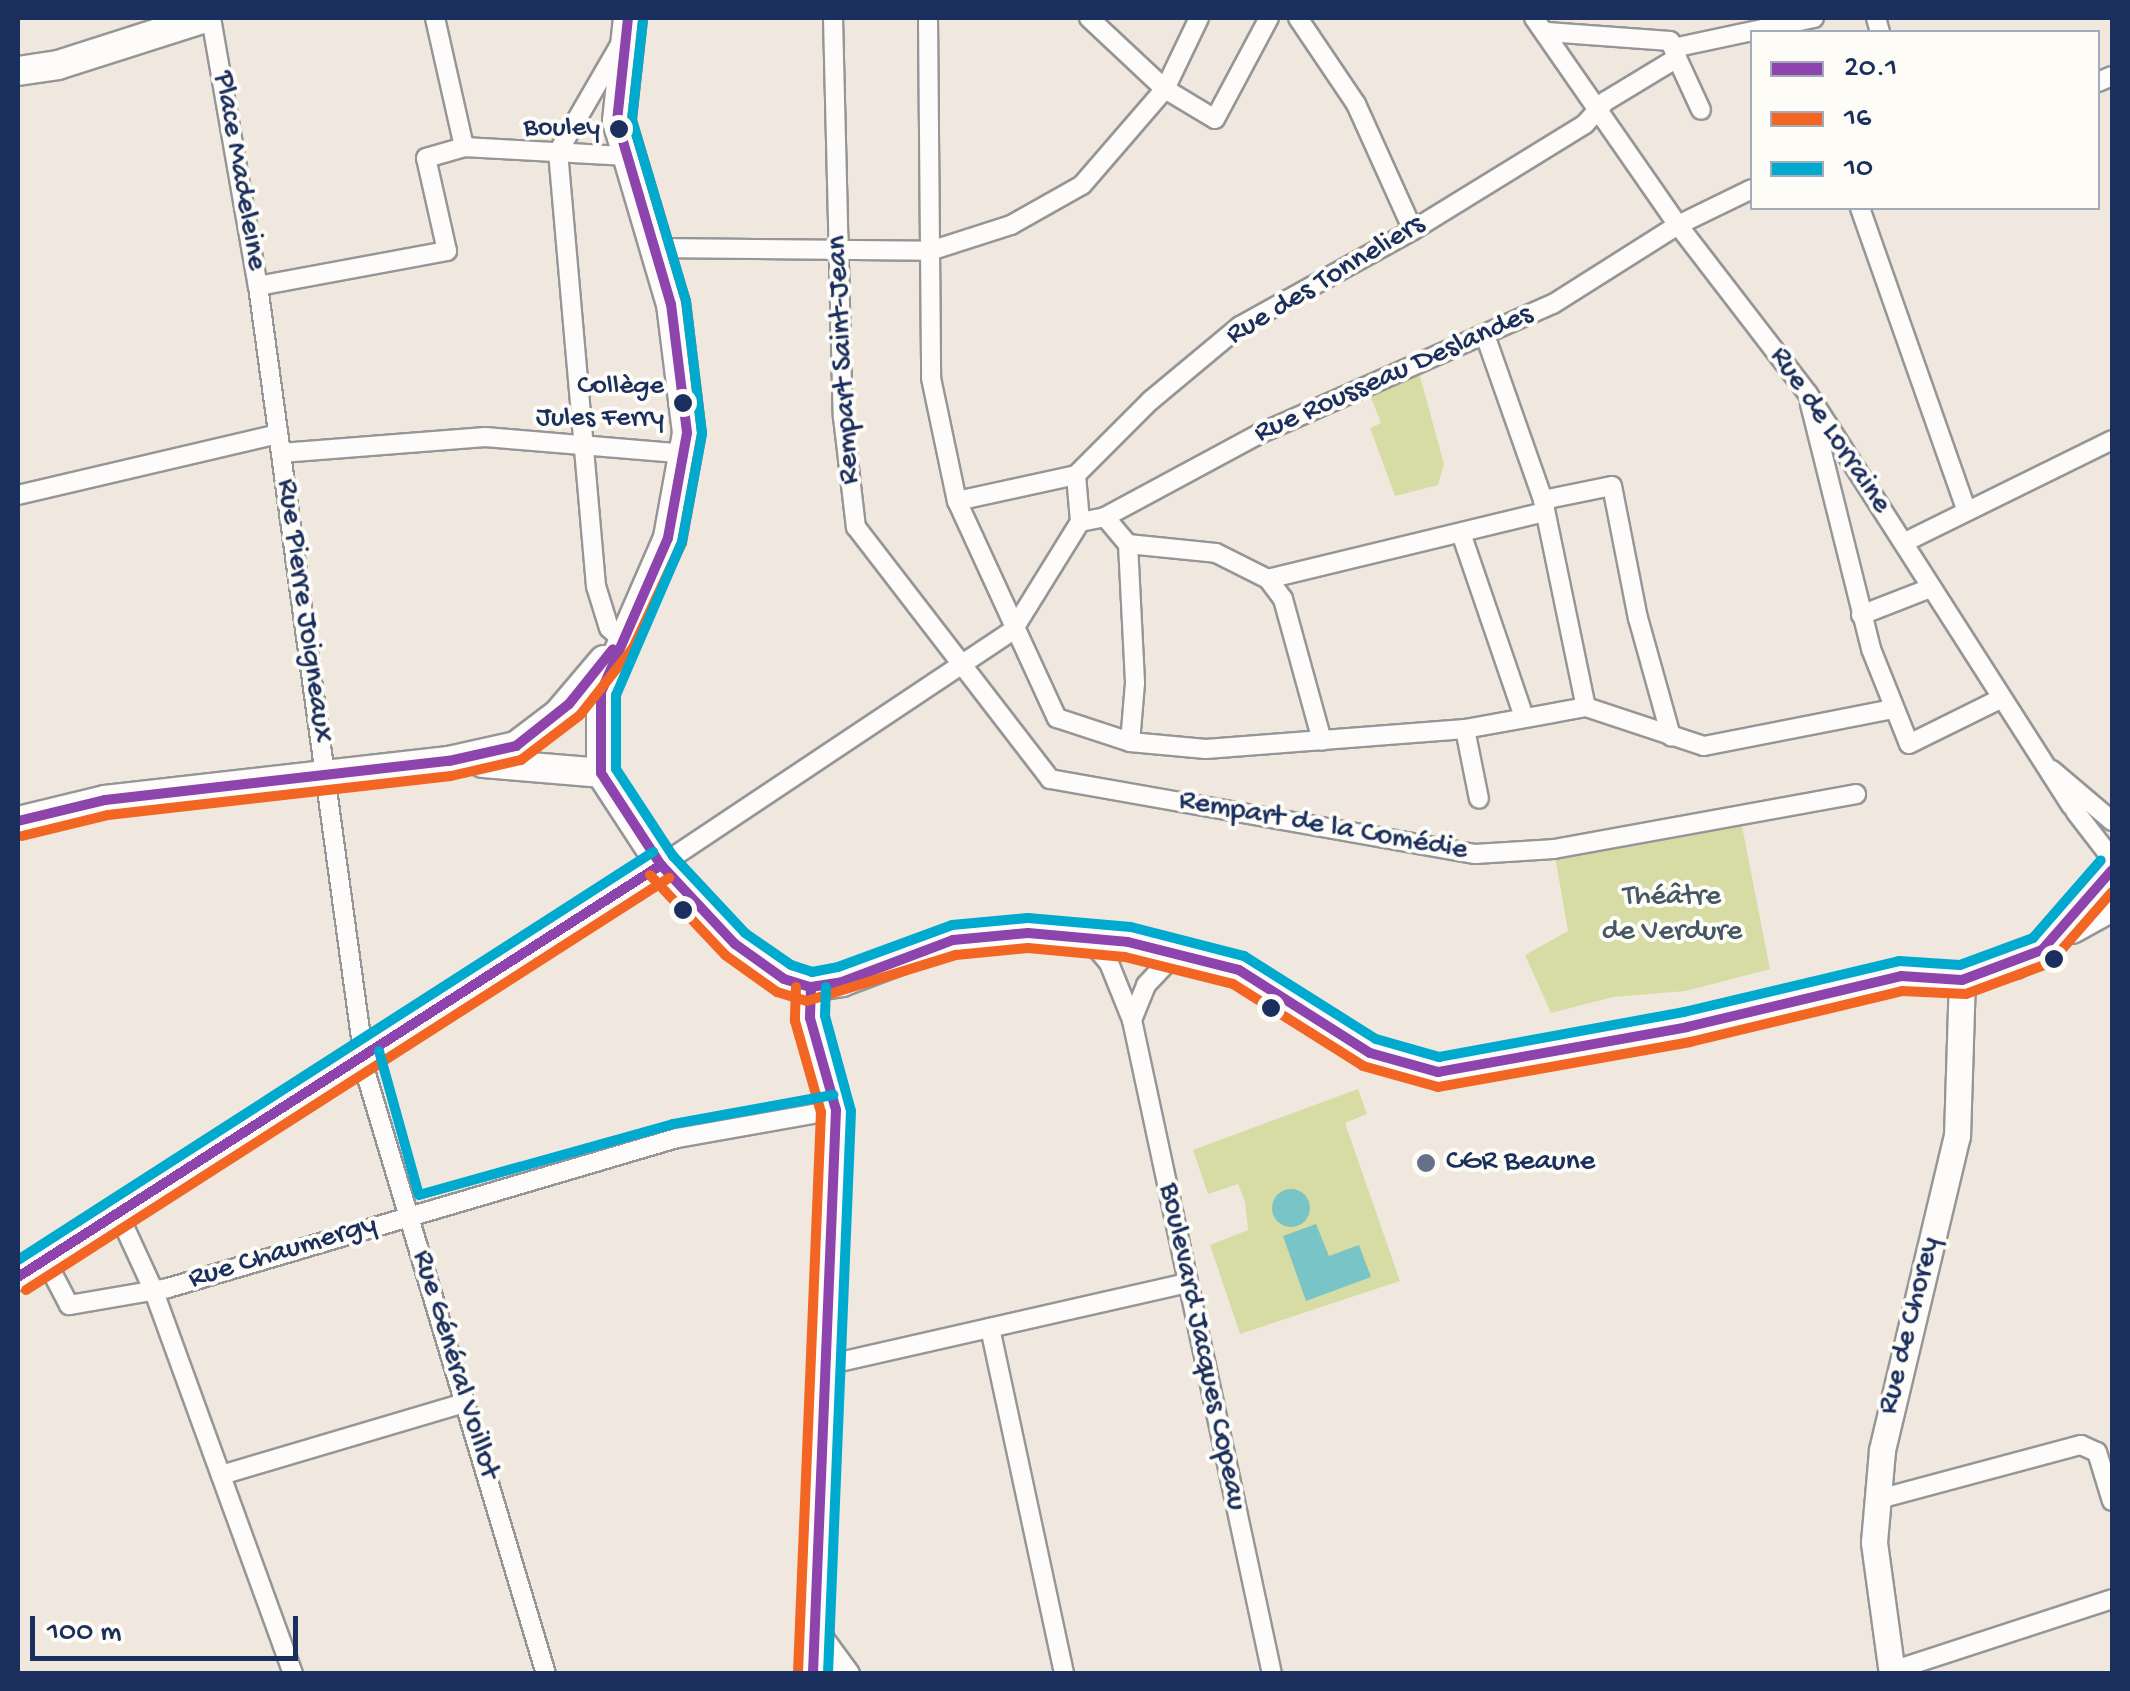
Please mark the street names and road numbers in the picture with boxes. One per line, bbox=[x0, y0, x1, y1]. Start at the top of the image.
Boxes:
street label: Place Madeleine bbox=[203, 69, 273, 273]
street label: Rue des Tonneliers bbox=[1220, 208, 1432, 354]
street label: Rempart Saint-Jean bbox=[821, 235, 869, 485]
street label: Rue Rousseau Deslandes bbox=[1249, 297, 1539, 453]
street label: Rue de Lorraine bbox=[1760, 341, 1898, 521]
street label: Rue Pierre Joigneaux bbox=[267, 477, 339, 745]
street label: Rempart de la Comédie bbox=[1176, 784, 1470, 870]
street label: Boulevard Jacques Copeau bbox=[1149, 1180, 1253, 1514]
street label: Rue Chaumergy bbox=[185, 1207, 381, 1299]
street label: Rue de Chorey bbox=[1872, 1234, 1950, 1418]
street label: Rue Général Voillot bbox=[402, 1246, 506, 1484]

